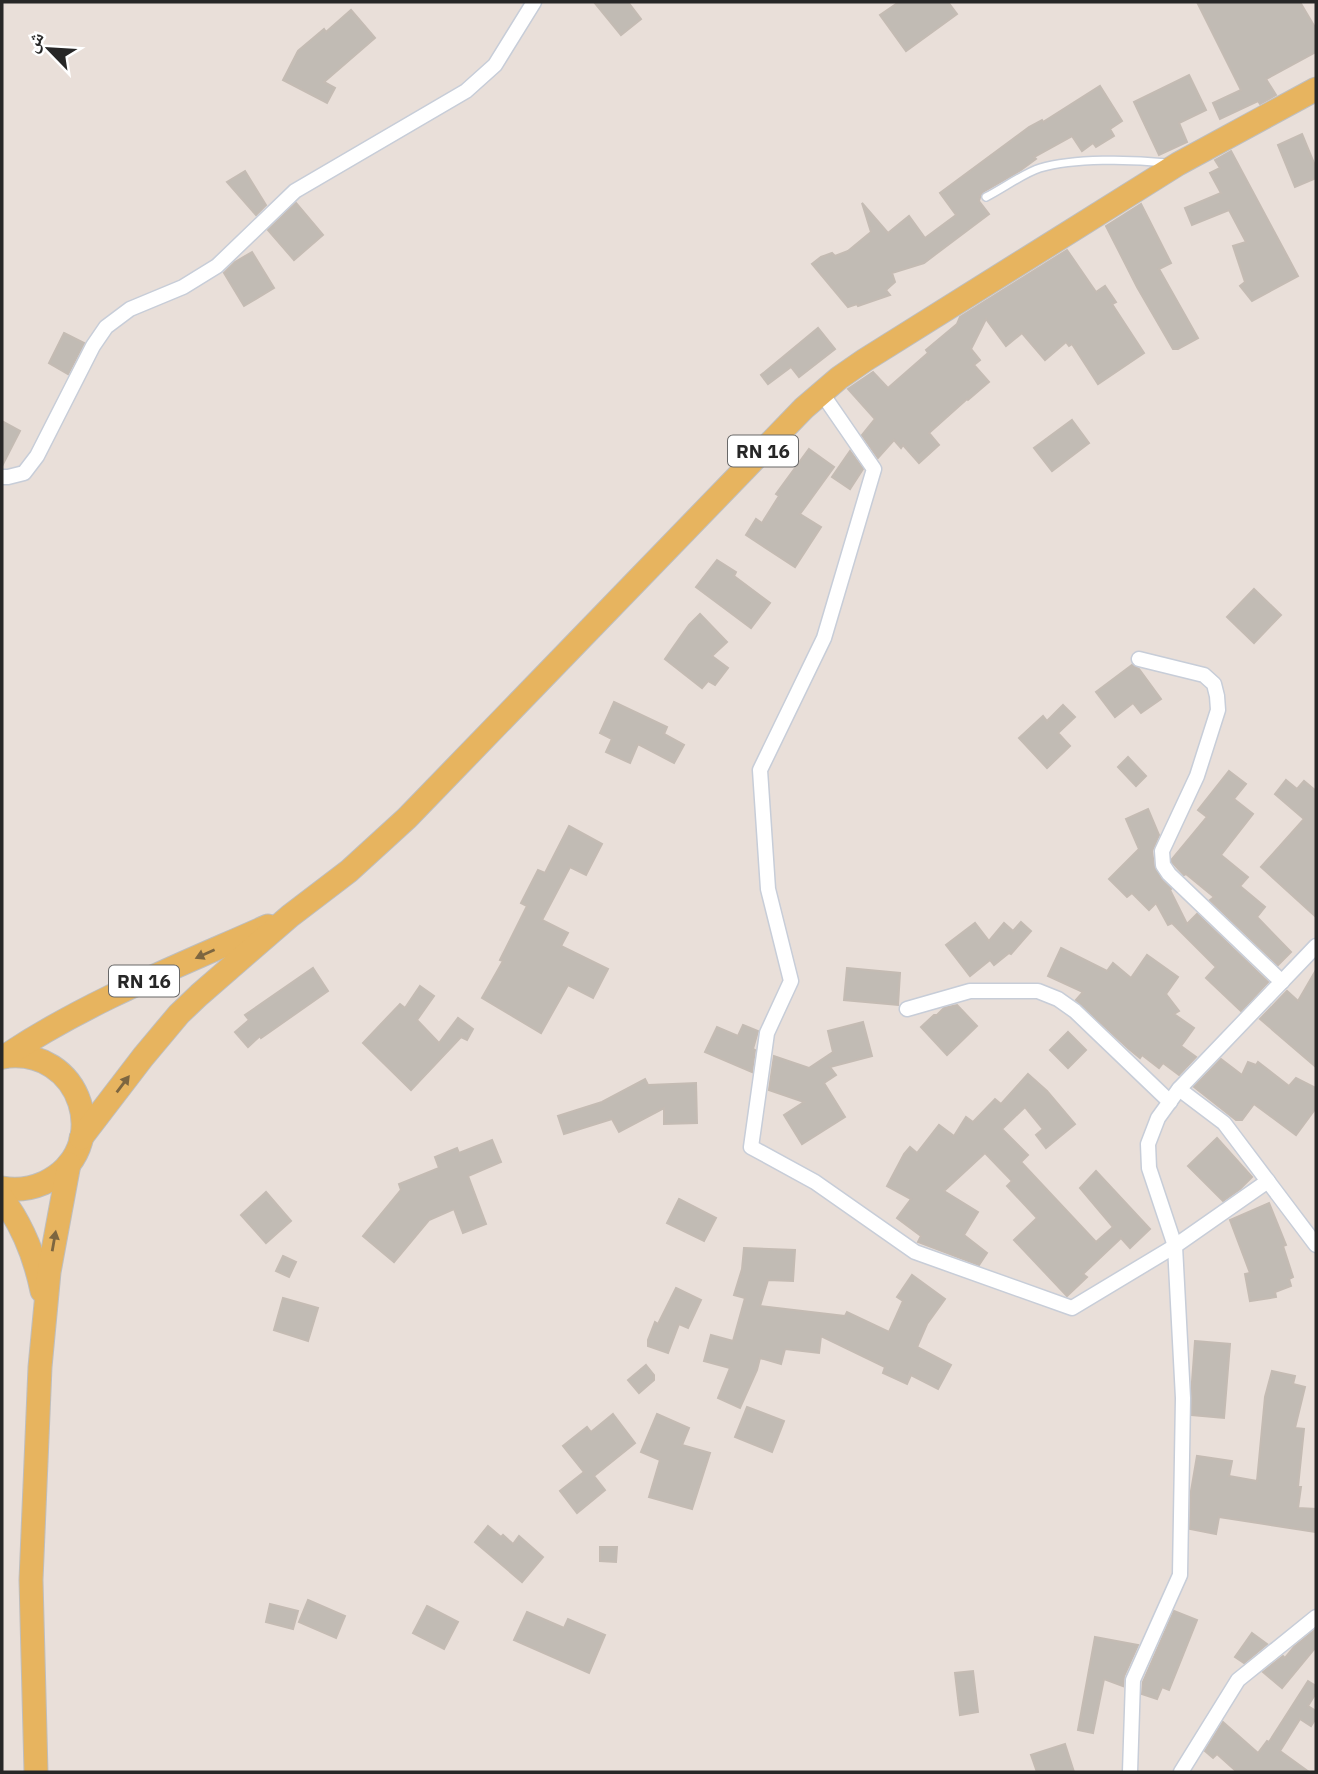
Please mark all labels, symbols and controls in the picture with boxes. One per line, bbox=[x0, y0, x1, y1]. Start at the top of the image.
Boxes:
north arrow bbox=[14, 14, 84, 84]
text: ش bbox=[18, 28, 49, 56]
road number: RN 16 bbox=[728, 436, 798, 466]
one-way arrow bbox=[195, 948, 215, 960]
road number: RN 16 bbox=[109, 965, 179, 996]
one-way arrow bbox=[115, 1075, 130, 1093]
one-way arrow bbox=[49, 1230, 60, 1252]

